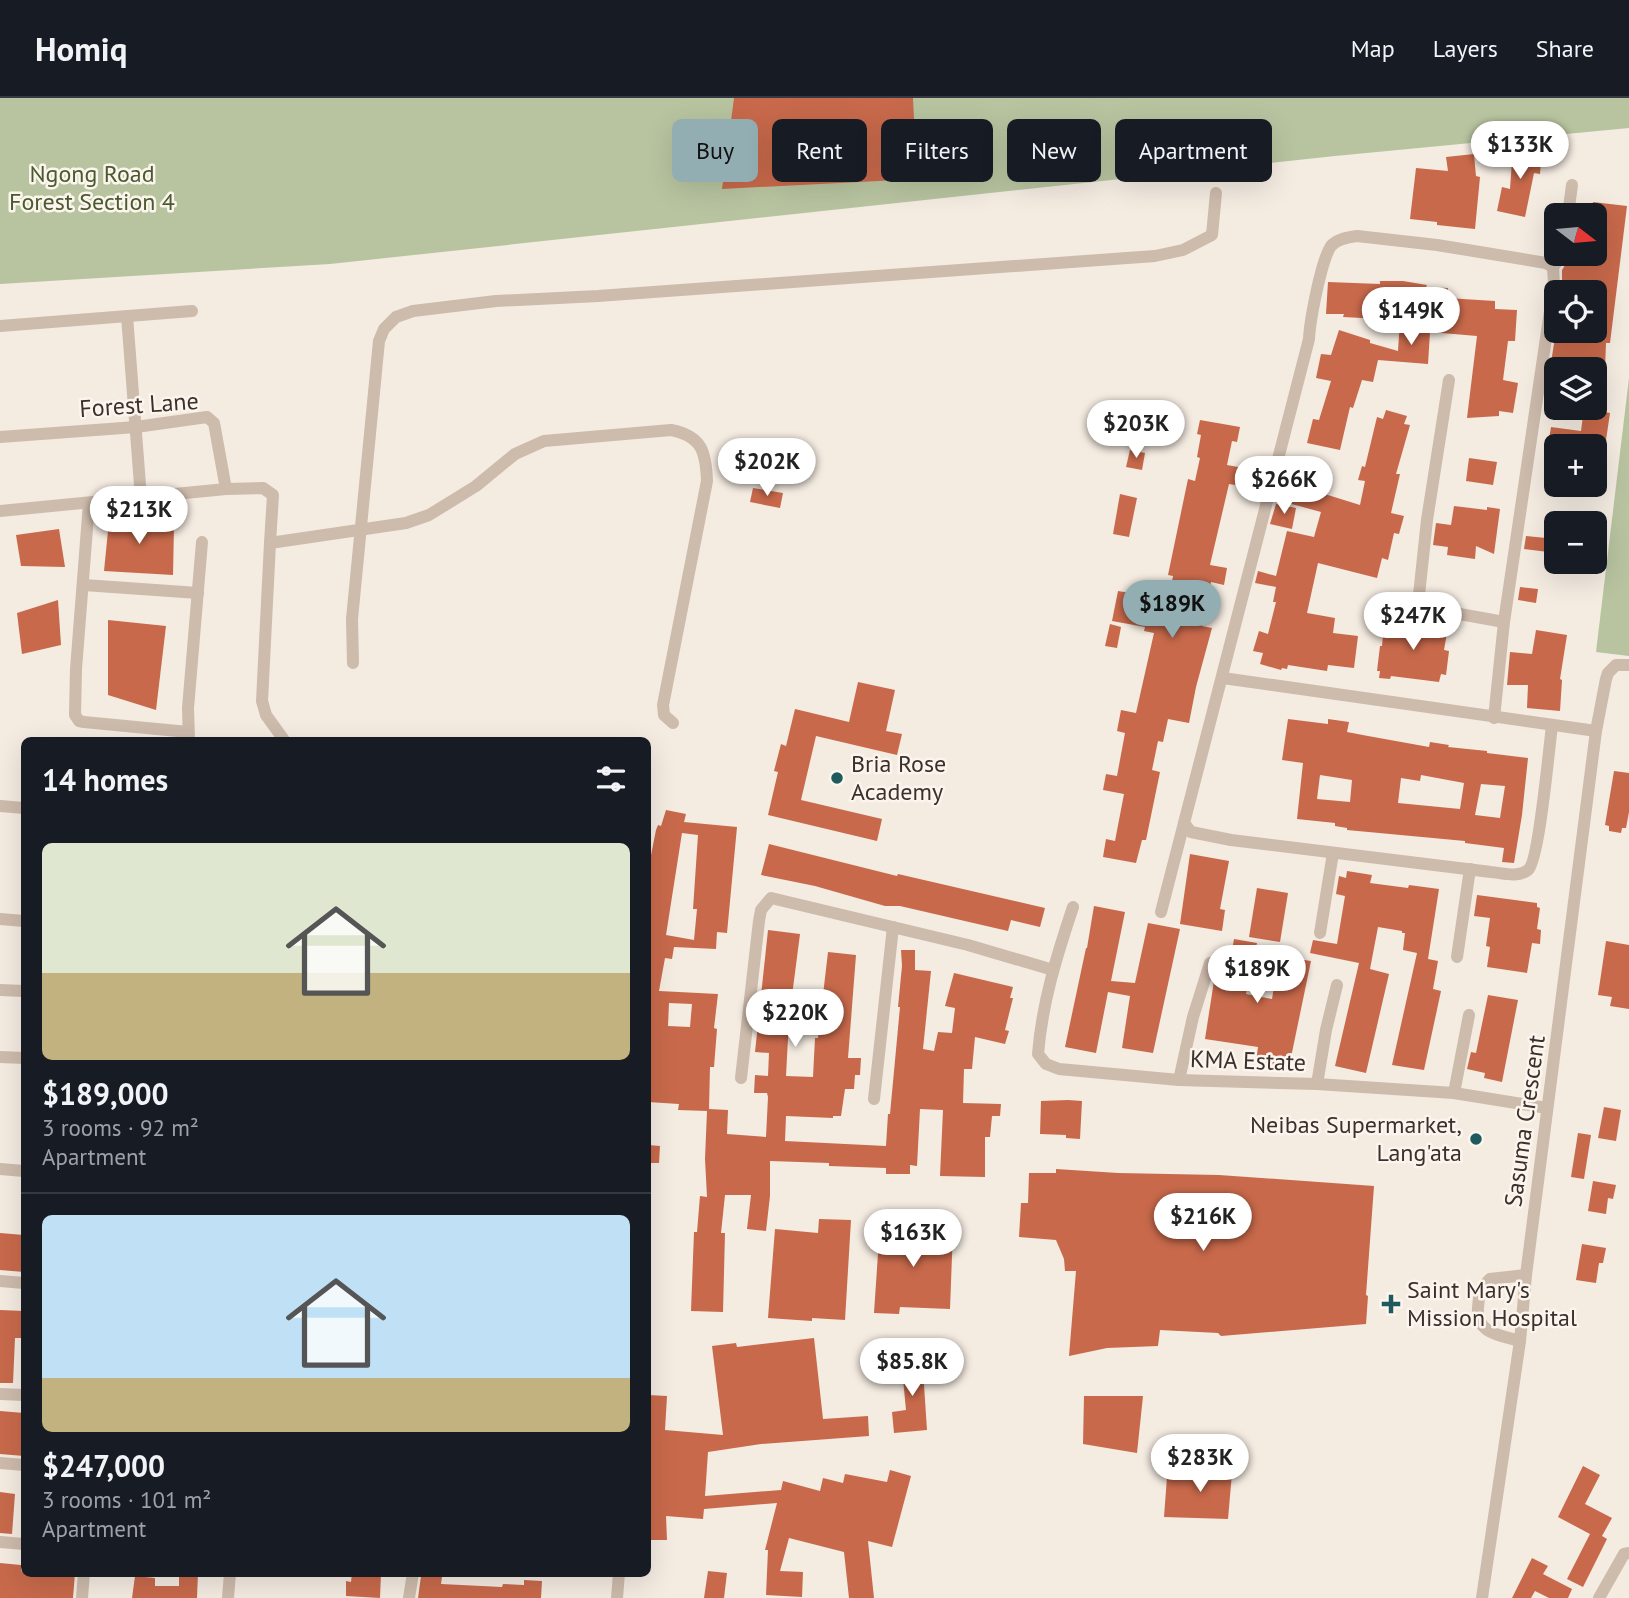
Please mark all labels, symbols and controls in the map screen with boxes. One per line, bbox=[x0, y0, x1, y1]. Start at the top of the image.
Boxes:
text: Homiq bbox=[35, 27, 127, 70]
text: Map bbox=[1351, 33, 1395, 64]
text: Layers bbox=[1433, 33, 1498, 64]
text: Share bbox=[1536, 33, 1594, 64]
chip: Buy bbox=[672, 119, 758, 182]
chip: Rent bbox=[772, 119, 867, 182]
chip: Filters bbox=[881, 119, 993, 182]
chip: New bbox=[1007, 119, 1101, 182]
chip: Apartment bbox=[1115, 119, 1272, 182]
pin: $133K bbox=[1471, 122, 1569, 181]
text: $133K bbox=[1487, 129, 1553, 158]
park label: Ngong Road Forest Section 4 bbox=[9, 158, 175, 217]
north arrow bbox=[1544, 203, 1606, 266]
map controls bbox=[1544, 203, 1607, 574]
button: locate bbox=[1544, 280, 1607, 343]
pin: $149K bbox=[1362, 288, 1460, 347]
text: $149K bbox=[1378, 295, 1444, 324]
button: layers bbox=[1544, 357, 1607, 420]
street label: Forest Lane bbox=[78, 385, 200, 424]
pin: $203K bbox=[1087, 400, 1185, 460]
text: $203K bbox=[1103, 408, 1169, 437]
button: + bbox=[1544, 434, 1607, 497]
pin: $202K bbox=[718, 438, 816, 498]
text: $202K bbox=[734, 446, 800, 475]
pin: $266K bbox=[1235, 456, 1333, 516]
text: $266K bbox=[1251, 464, 1317, 493]
pin: $213K bbox=[90, 486, 188, 546]
text: $213K bbox=[106, 494, 172, 523]
button: − bbox=[1544, 511, 1607, 574]
pin: $189K bbox=[1123, 580, 1221, 640]
text: $189K bbox=[1139, 588, 1205, 617]
pin: $247K bbox=[1364, 592, 1462, 652]
text: $247K bbox=[1380, 600, 1446, 629]
place label: Bria Rose Academy bbox=[851, 748, 946, 807]
text: 14 homes bbox=[42, 760, 168, 799]
icon: filters bbox=[592, 760, 630, 798]
marker: Bria Rose Academy bbox=[829, 770, 845, 786]
icon: home bbox=[273, 888, 399, 1014]
pin: $189K bbox=[1208, 946, 1306, 1005]
text: $189K bbox=[1224, 953, 1290, 982]
pin: $220K bbox=[746, 990, 844, 1049]
text: $220K bbox=[762, 997, 828, 1026]
street label: Sasuma Crescent bbox=[1497, 1033, 1552, 1209]
street label: KMA Estate bbox=[1189, 1043, 1307, 1078]
text: $189,000 bbox=[42, 1074, 169, 1113]
place label: Neibas Supermarket, Lang'ata bbox=[1250, 1109, 1462, 1168]
text: 3 rooms · 92 m² bbox=[42, 1113, 199, 1142]
marker: Neibas Supermarket, Lang'ata bbox=[1468, 1131, 1484, 1147]
text: Apartment bbox=[42, 1142, 146, 1171]
pin: $216K bbox=[1154, 1194, 1252, 1253]
text: $216K bbox=[1170, 1201, 1236, 1230]
pin: $163K bbox=[864, 1210, 962, 1269]
text: $163K bbox=[880, 1217, 946, 1246]
icon: home bbox=[273, 1260, 399, 1386]
place label: Saint Mary's Mission Hospital bbox=[1407, 1274, 1577, 1333]
marker: Saint Mary's Mission Hospital bbox=[1381, 1294, 1401, 1314]
pin: $85.8K bbox=[855, 1338, 969, 1398]
text: $85.8K bbox=[876, 1346, 948, 1375]
pin: $283K bbox=[1151, 1434, 1249, 1494]
text: $283K bbox=[1167, 1442, 1233, 1471]
text: $247,000 bbox=[42, 1446, 165, 1485]
text: 3 rooms · 101 m² bbox=[42, 1485, 211, 1514]
text: Apartment bbox=[42, 1514, 146, 1543]

